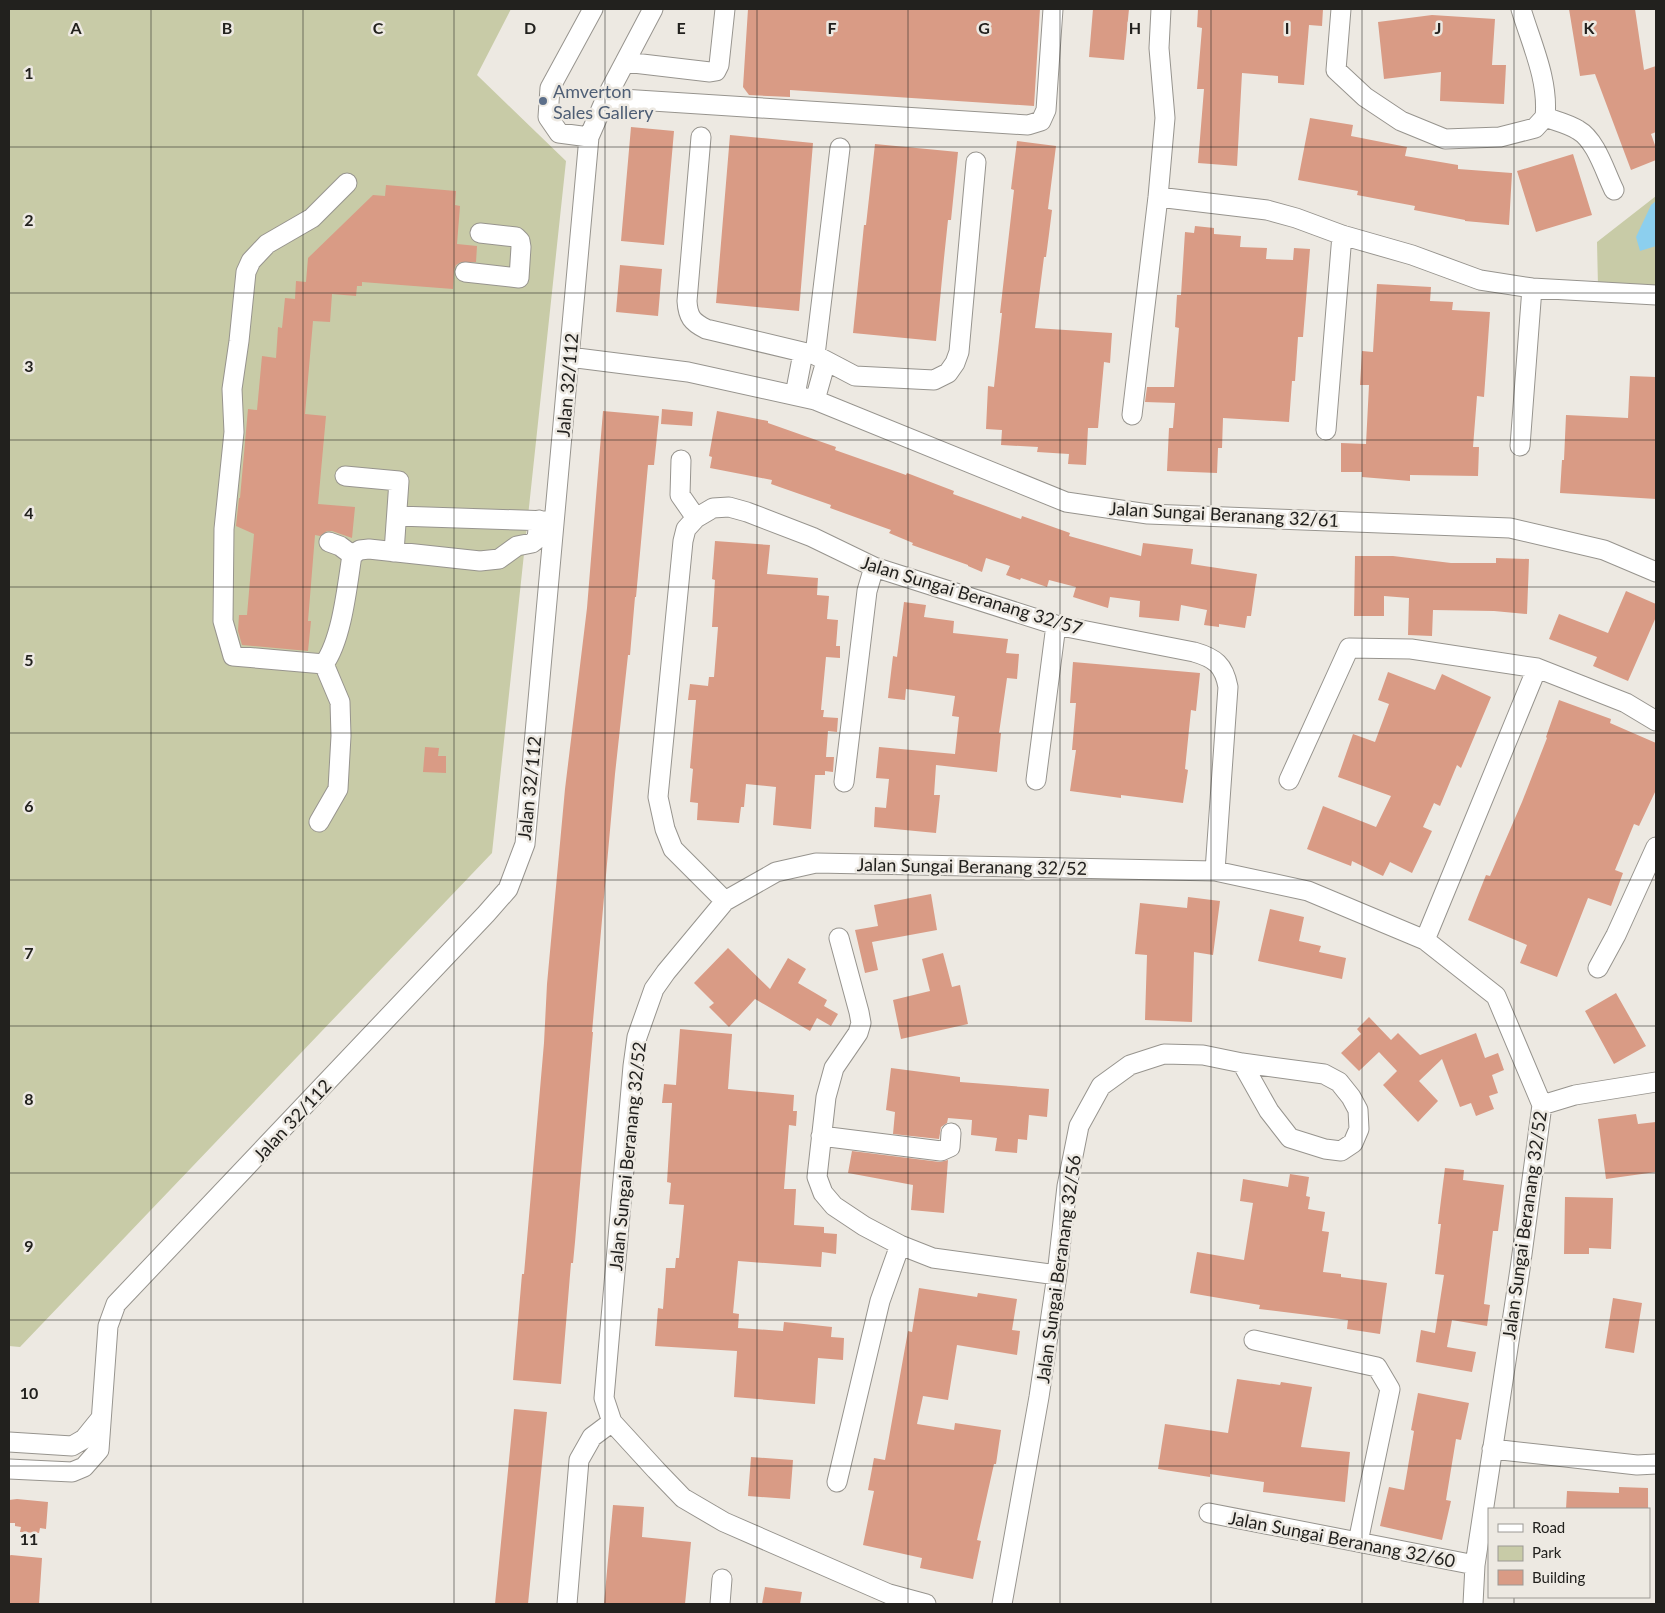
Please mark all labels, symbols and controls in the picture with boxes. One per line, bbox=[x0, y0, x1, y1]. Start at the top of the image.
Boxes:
text: A bbox=[69, 18, 82, 37]
text: B bbox=[222, 18, 232, 37]
text: C bbox=[373, 18, 384, 37]
text: D bbox=[524, 18, 536, 37]
text: E bbox=[676, 18, 686, 37]
text: F bbox=[827, 18, 837, 37]
text: G bbox=[978, 18, 990, 37]
text: H bbox=[1129, 18, 1141, 37]
text: I bbox=[1285, 18, 1289, 37]
text: J bbox=[1435, 18, 1441, 37]
text: K bbox=[1584, 18, 1596, 37]
text: 1 bbox=[24, 63, 34, 82]
place label: Amverton Sales Gallery bbox=[553, 80, 654, 123]
marker: Amverton Sales Gallery bbox=[537, 95, 549, 107]
text: 2 bbox=[24, 210, 34, 229]
street label: Jalan 32/112 bbox=[551, 332, 583, 438]
text: 3 bbox=[24, 356, 34, 375]
street label: Jalan Sungai Beranang 32/61 bbox=[1108, 497, 1340, 531]
text: 4 bbox=[24, 503, 34, 522]
street label: Jalan Sungai Beranang 32/57 bbox=[859, 551, 1085, 639]
text: 5 bbox=[24, 650, 34, 669]
street label: Jalan 32/112 bbox=[513, 735, 545, 841]
text: 6 bbox=[24, 796, 34, 815]
street label: Jalan Sungai Beranang 32/52 bbox=[857, 853, 1087, 879]
text: 7 bbox=[24, 943, 34, 962]
street label: Jalan Sungai Beranang 32/52 bbox=[604, 1040, 650, 1272]
street label: Jalan 32/112 bbox=[248, 1074, 336, 1166]
text: 8 bbox=[24, 1089, 34, 1108]
street label: Jalan Sungai Beranang 32/52 bbox=[1497, 1109, 1551, 1341]
street label: Jalan Sungai Beranang 32/56 bbox=[1031, 1153, 1085, 1385]
text: 9 bbox=[24, 1236, 34, 1255]
text: 10 bbox=[20, 1383, 38, 1402]
street label: Jalan Sungai Beranang 32/60 bbox=[1227, 1506, 1457, 1572]
legend bbox=[1488, 1508, 1650, 1598]
text: Road bbox=[1532, 1518, 1565, 1536]
text: 11 bbox=[20, 1529, 38, 1548]
text: Park bbox=[1532, 1543, 1562, 1561]
text: Building bbox=[1532, 1568, 1585, 1586]

